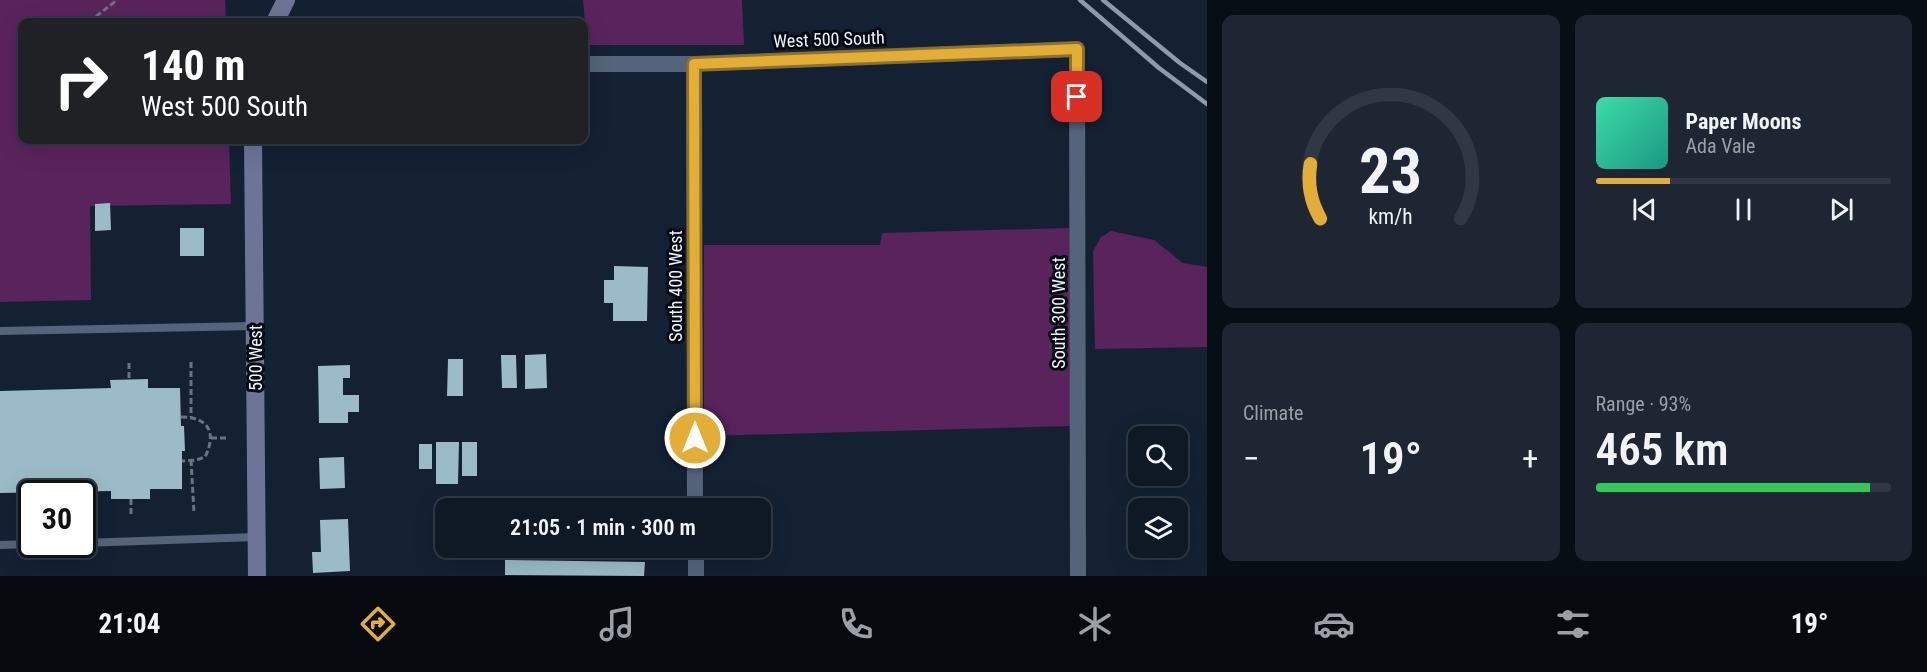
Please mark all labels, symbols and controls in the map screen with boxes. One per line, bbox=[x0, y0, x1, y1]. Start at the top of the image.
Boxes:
street label: West 500 South bbox=[773, 27, 885, 51]
text: 140 m bbox=[141, 41, 246, 90]
icon: right bbox=[42, 42, 120, 120]
pin bbox=[1051, 71, 1102, 122]
icon: arrive bbox=[1060, 80, 1093, 113]
text: West 500 South bbox=[141, 91, 308, 123]
text: Paper Moons bbox=[1686, 109, 1801, 134]
text: Ada Vale bbox=[1686, 134, 1755, 158]
text: 23 bbox=[1359, 135, 1422, 208]
icon: previous bbox=[1628, 193, 1661, 226]
icon: pause bbox=[1727, 193, 1760, 226]
icon: next bbox=[1825, 193, 1858, 226]
text: km/h bbox=[1369, 204, 1413, 229]
street label: South 400 West bbox=[665, 230, 686, 342]
street label: South 300 West bbox=[1048, 257, 1069, 369]
street label: 500 West bbox=[245, 325, 266, 391]
text: Range · 93% bbox=[1596, 392, 1691, 416]
text: Climate bbox=[1243, 401, 1303, 425]
position arrow bbox=[663, 406, 727, 470]
text: 465 km bbox=[1596, 423, 1729, 476]
map controls bbox=[1128, 426, 1188, 558]
button: search bbox=[1128, 426, 1188, 486]
text: 19° bbox=[1359, 432, 1422, 485]
text: − bbox=[1243, 439, 1260, 478]
text: + bbox=[1522, 439, 1538, 478]
speed limit sign: 30 bbox=[18, 480, 96, 558]
button: layers bbox=[1128, 498, 1188, 558]
text: 21:05 · 1 min · 300 m bbox=[510, 515, 696, 540]
icon: directions bbox=[357, 603, 399, 645]
icon: music bbox=[596, 603, 638, 645]
icon: phone bbox=[835, 603, 877, 645]
icon: climate bbox=[1074, 603, 1116, 645]
icon: car bbox=[1313, 603, 1355, 645]
icon: filters bbox=[1552, 603, 1594, 645]
text: 21:04 bbox=[98, 608, 160, 640]
text: 19° bbox=[1791, 608, 1828, 640]

